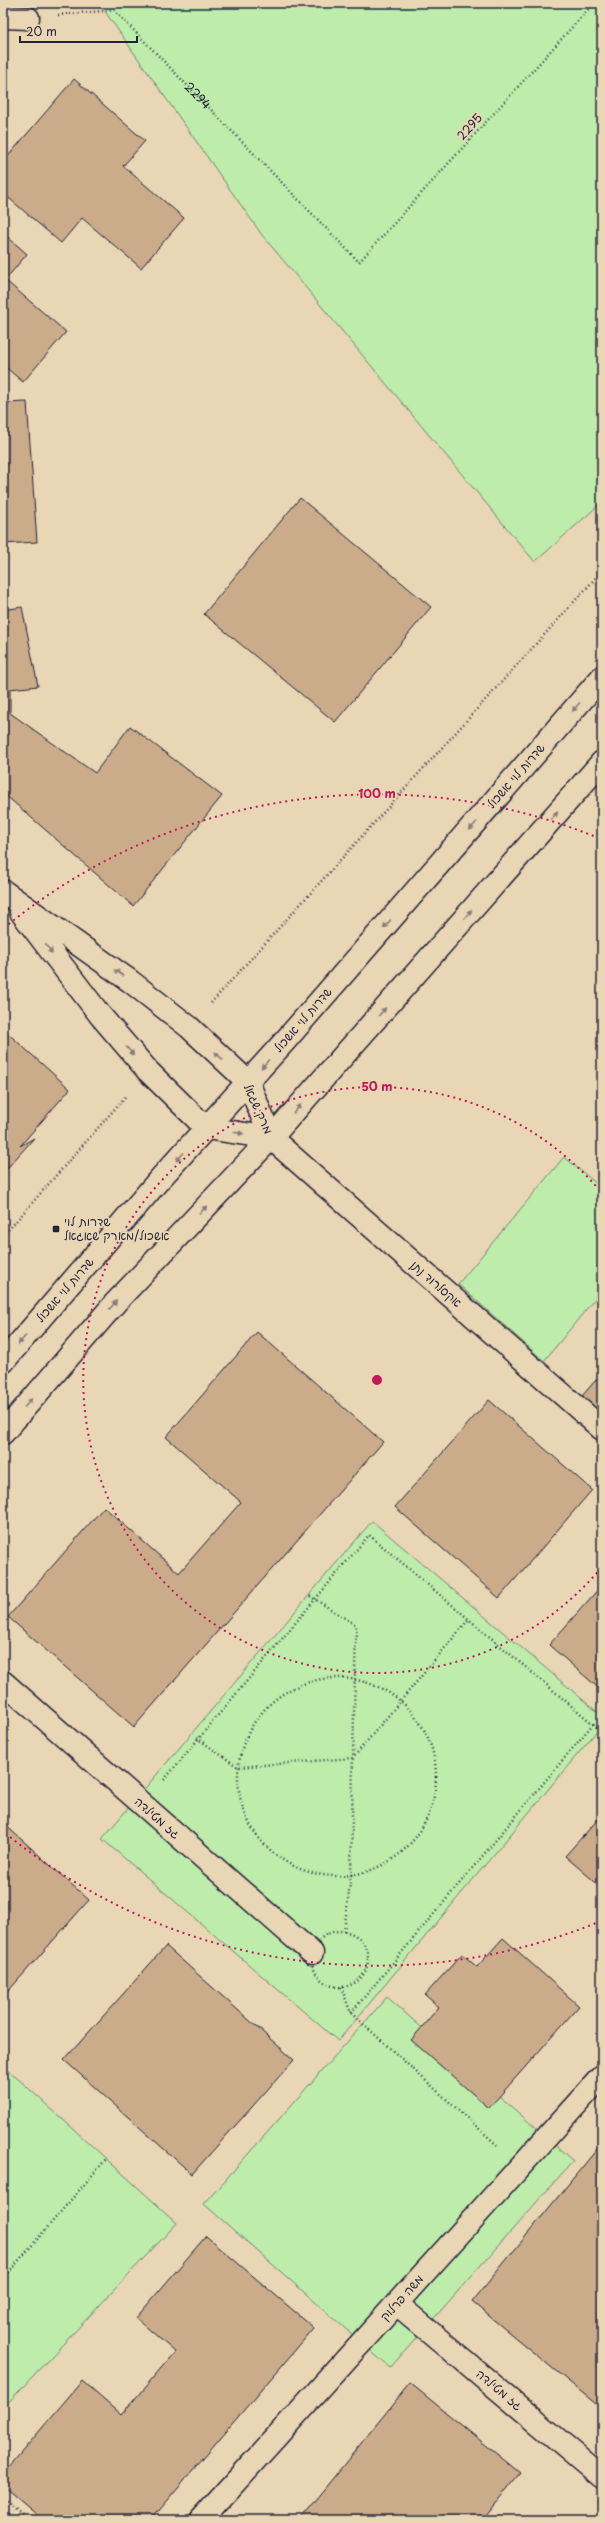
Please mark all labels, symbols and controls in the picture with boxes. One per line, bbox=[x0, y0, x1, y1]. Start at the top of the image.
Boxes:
scale bar bbox=[20, 18, 137, 44]
text: 20 m bbox=[26, 22, 57, 40]
street label: 2294 bbox=[181, 78, 216, 113]
street label: 2295 bbox=[452, 109, 486, 144]
one-way arrow bbox=[572, 701, 581, 712]
street label: שדרות לוי אשכול bbox=[482, 738, 549, 812]
text: 100 m bbox=[358, 784, 396, 802]
one-way arrow bbox=[550, 811, 559, 822]
one-way arrow bbox=[468, 820, 477, 831]
one-way arrow bbox=[464, 909, 473, 919]
one-way arrow bbox=[383, 918, 392, 929]
one-way arrow bbox=[45, 943, 53, 954]
one-way arrow bbox=[114, 969, 124, 977]
street label: שדרות לוי אשכול bbox=[269, 982, 336, 1056]
one-way arrow bbox=[378, 1006, 387, 1017]
one-way arrow bbox=[125, 1045, 134, 1056]
one-way arrow bbox=[214, 1051, 224, 1060]
one-way arrow bbox=[260, 1058, 269, 1069]
text: 50 m bbox=[361, 1077, 393, 1095]
street label: מרק שגאל bbox=[240, 1081, 278, 1137]
one-way arrow bbox=[292, 1104, 301, 1114]
one-way arrow bbox=[232, 1130, 245, 1136]
one-way arrow bbox=[175, 1152, 185, 1162]
one-way arrow bbox=[198, 1205, 207, 1215]
place label: שדרות לוי אשכול/מארק שאגאל bbox=[64, 1212, 170, 1244]
marker: שדרות לוי אשכול/מארק שאגאל bbox=[51, 1224, 61, 1234]
street label: שדרות לוי אשכול bbox=[31, 1252, 98, 1326]
street label: אקסלרוד נתן bbox=[407, 1256, 467, 1311]
one-way arrow bbox=[109, 1299, 118, 1310]
one-way arrow bbox=[17, 1335, 26, 1345]
centre of rings bbox=[370, 1373, 384, 1387]
one-way arrow bbox=[24, 1398, 33, 1408]
street label: גז מטילדה bbox=[131, 1792, 185, 1843]
street label: משה פרלוק bbox=[375, 2270, 427, 2325]
street label: גז מטילדה bbox=[473, 2364, 527, 2414]

